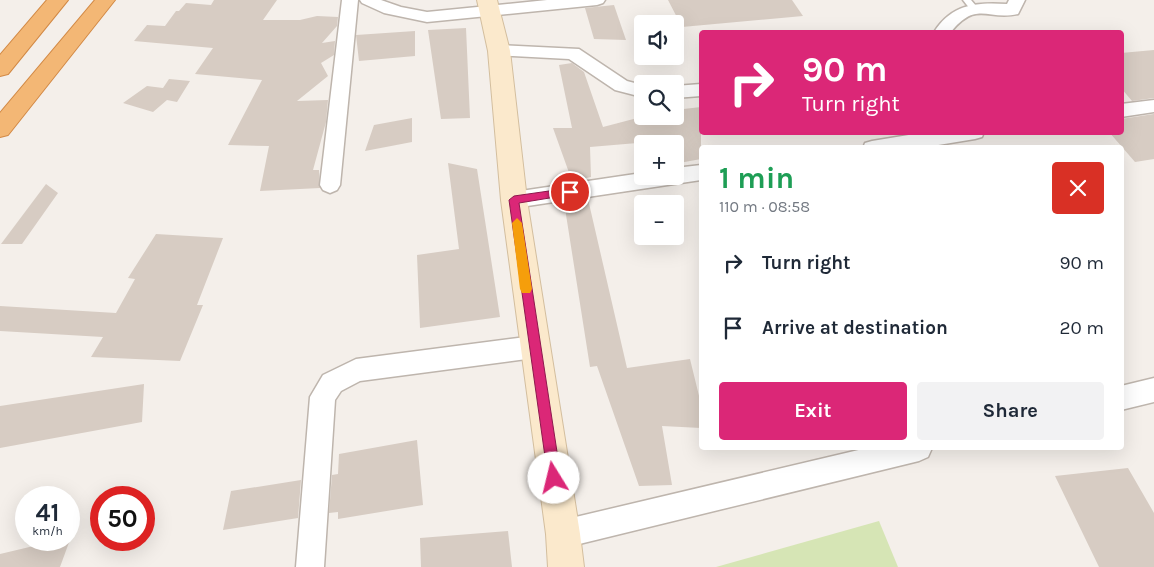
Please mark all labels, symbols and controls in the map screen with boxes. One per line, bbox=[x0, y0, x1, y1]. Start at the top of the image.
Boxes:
map controls bbox=[634, 15, 684, 245]
button: sound bbox=[634, 15, 684, 65]
text: 90 m bbox=[802, 49, 888, 90]
icon: right bbox=[719, 50, 784, 115]
button: search bbox=[634, 75, 684, 125]
text: Turn right bbox=[802, 91, 900, 117]
button: + bbox=[634, 135, 684, 185]
text: 1 min bbox=[719, 160, 794, 196]
button: close bbox=[1052, 162, 1104, 214]
pin bbox=[549, 171, 591, 213]
icon: arrive bbox=[556, 178, 584, 206]
button: − bbox=[634, 195, 684, 245]
text: 110 m · 08:58 bbox=[719, 197, 810, 216]
icon: right bbox=[719, 249, 747, 277]
text: Turn right bbox=[762, 252, 851, 274]
text: 90 m bbox=[1059, 252, 1104, 274]
icon: arrive bbox=[719, 314, 747, 342]
text: Arrive at destination bbox=[762, 317, 948, 339]
text: 20 m bbox=[1059, 317, 1104, 339]
button: Exit bbox=[719, 382, 907, 440]
button: Share bbox=[917, 382, 1104, 440]
position arrow bbox=[527, 451, 579, 503]
speed limit sign: 50 bbox=[90, 486, 155, 551]
text: 41 bbox=[36, 498, 59, 527]
text: km/h bbox=[32, 524, 63, 538]

